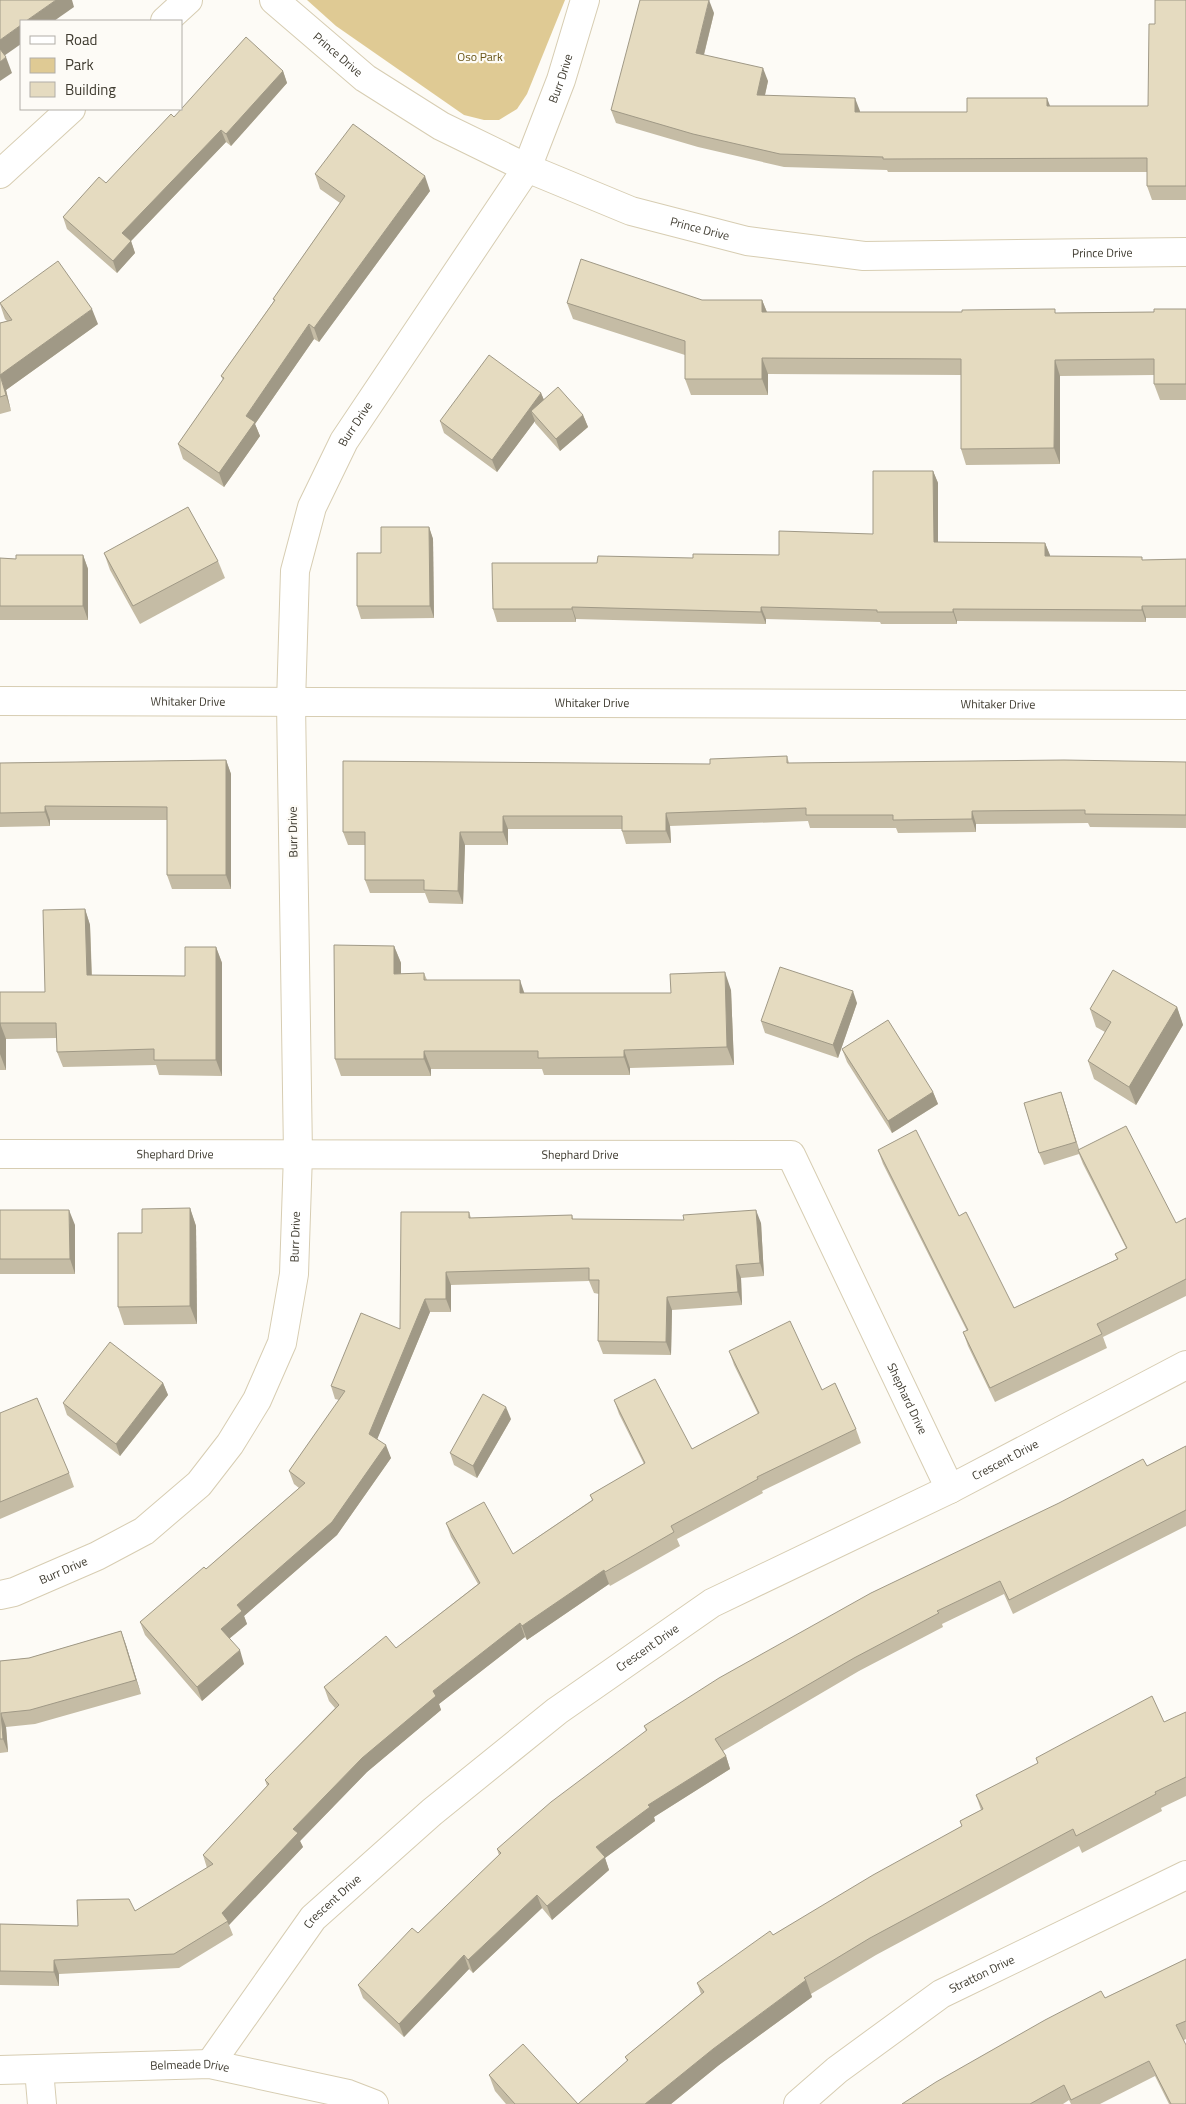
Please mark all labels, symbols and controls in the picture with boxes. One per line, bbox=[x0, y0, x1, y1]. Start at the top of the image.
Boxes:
legend bbox=[20, 20, 182, 110]
street label: Prince Drive bbox=[309, 27, 367, 81]
text: Road bbox=[65, 28, 97, 51]
park label: Oso Park bbox=[457, 47, 503, 66]
street label: Burr Drive bbox=[543, 51, 577, 106]
text: Park bbox=[65, 53, 94, 76]
text: Building bbox=[65, 78, 116, 101]
street label: Prince Drive bbox=[668, 212, 732, 245]
street label: Prince Drive bbox=[1072, 243, 1133, 262]
street label: Burr Drive bbox=[333, 397, 377, 450]
street label: Whitaker Drive bbox=[151, 692, 225, 711]
street label: Whitaker Drive bbox=[555, 693, 629, 712]
street label: Whitaker Drive bbox=[961, 694, 1035, 713]
street label: Burr Drive bbox=[283, 806, 302, 858]
street label: Shephard Drive bbox=[136, 1144, 214, 1163]
street label: Shephard Drive bbox=[541, 1145, 619, 1164]
street label: Burr Drive bbox=[284, 1211, 305, 1263]
street label: Shephard Drive bbox=[882, 1360, 933, 1437]
street label: Crescent Drive bbox=[968, 1434, 1042, 1485]
street label: Burr Drive bbox=[36, 1551, 90, 1589]
street label: Crescent Drive bbox=[612, 1619, 683, 1676]
street label: Crescent Drive bbox=[298, 1869, 365, 1932]
street label: Stratton Drive bbox=[946, 1950, 1018, 1998]
street label: Belmeade Drive bbox=[150, 2054, 231, 2077]

